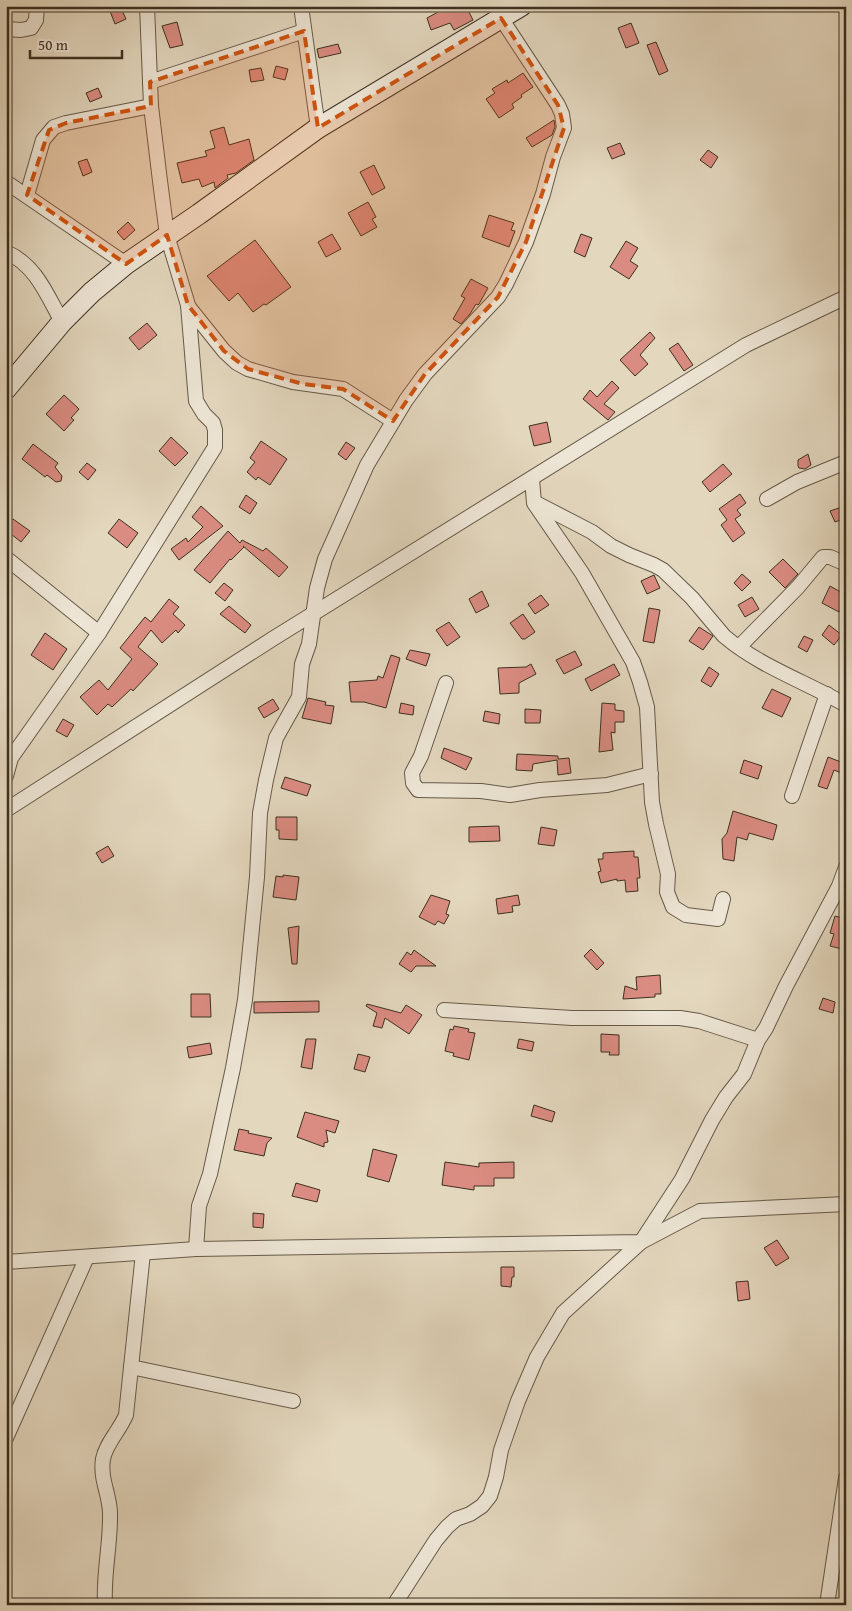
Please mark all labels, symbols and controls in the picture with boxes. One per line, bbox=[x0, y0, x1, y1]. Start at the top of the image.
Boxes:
scale bar bbox=[30, 28, 122, 60]
text: 50 m bbox=[38, 34, 69, 55]

